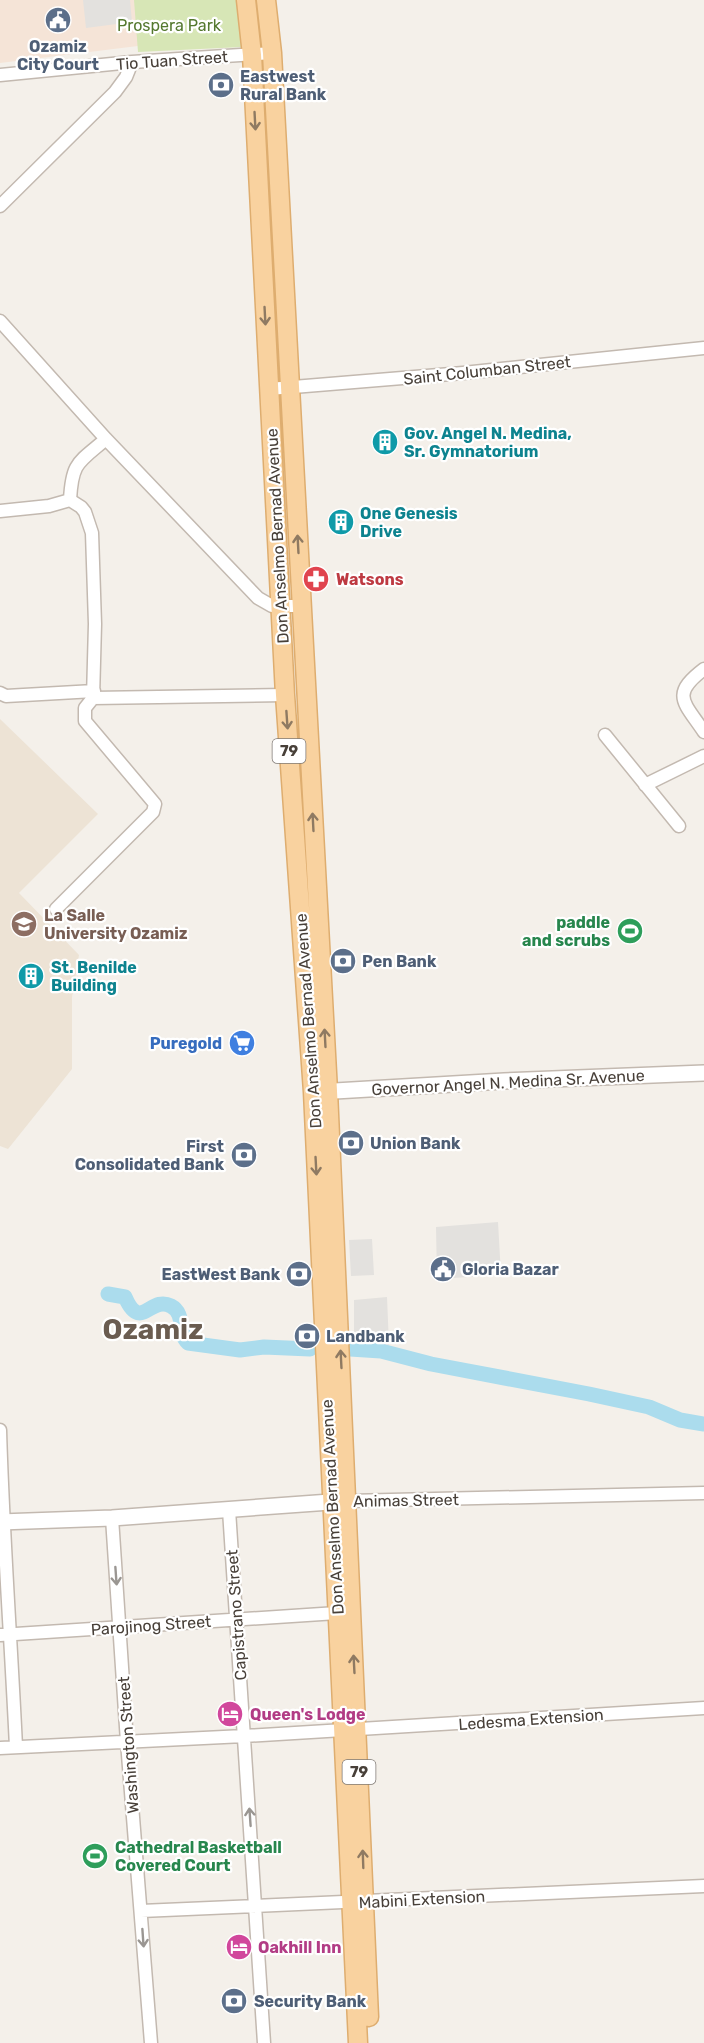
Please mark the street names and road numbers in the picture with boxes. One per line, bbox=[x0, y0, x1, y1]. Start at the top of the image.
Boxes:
street label: Tio Tuan Street bbox=[115, 47, 229, 74]
street label: Saint Columban Street bbox=[402, 352, 572, 389]
street label: Don Anselmo Bernad Avenue bbox=[262, 428, 293, 644]
road number: 79 bbox=[272, 739, 306, 763]
street label: Don Anselmo Bernad Avenue bbox=[292, 913, 325, 1129]
street label: Governor Angel N. Medina Sr. Avenue bbox=[371, 1066, 645, 1099]
street label: Don Anselmo Bernad Avenue bbox=[317, 1399, 348, 1615]
street label: Animas Street bbox=[353, 1490, 459, 1511]
street label: Capistrano Street bbox=[222, 1549, 251, 1681]
street label: Parojinog Street bbox=[90, 1612, 212, 1639]
street label: Washington Street bbox=[114, 1676, 143, 1814]
street label: Ledesma Extension bbox=[458, 1705, 604, 1734]
road number: 79 bbox=[342, 1760, 376, 1784]
street label: Mabini Extension bbox=[358, 1887, 486, 1912]

